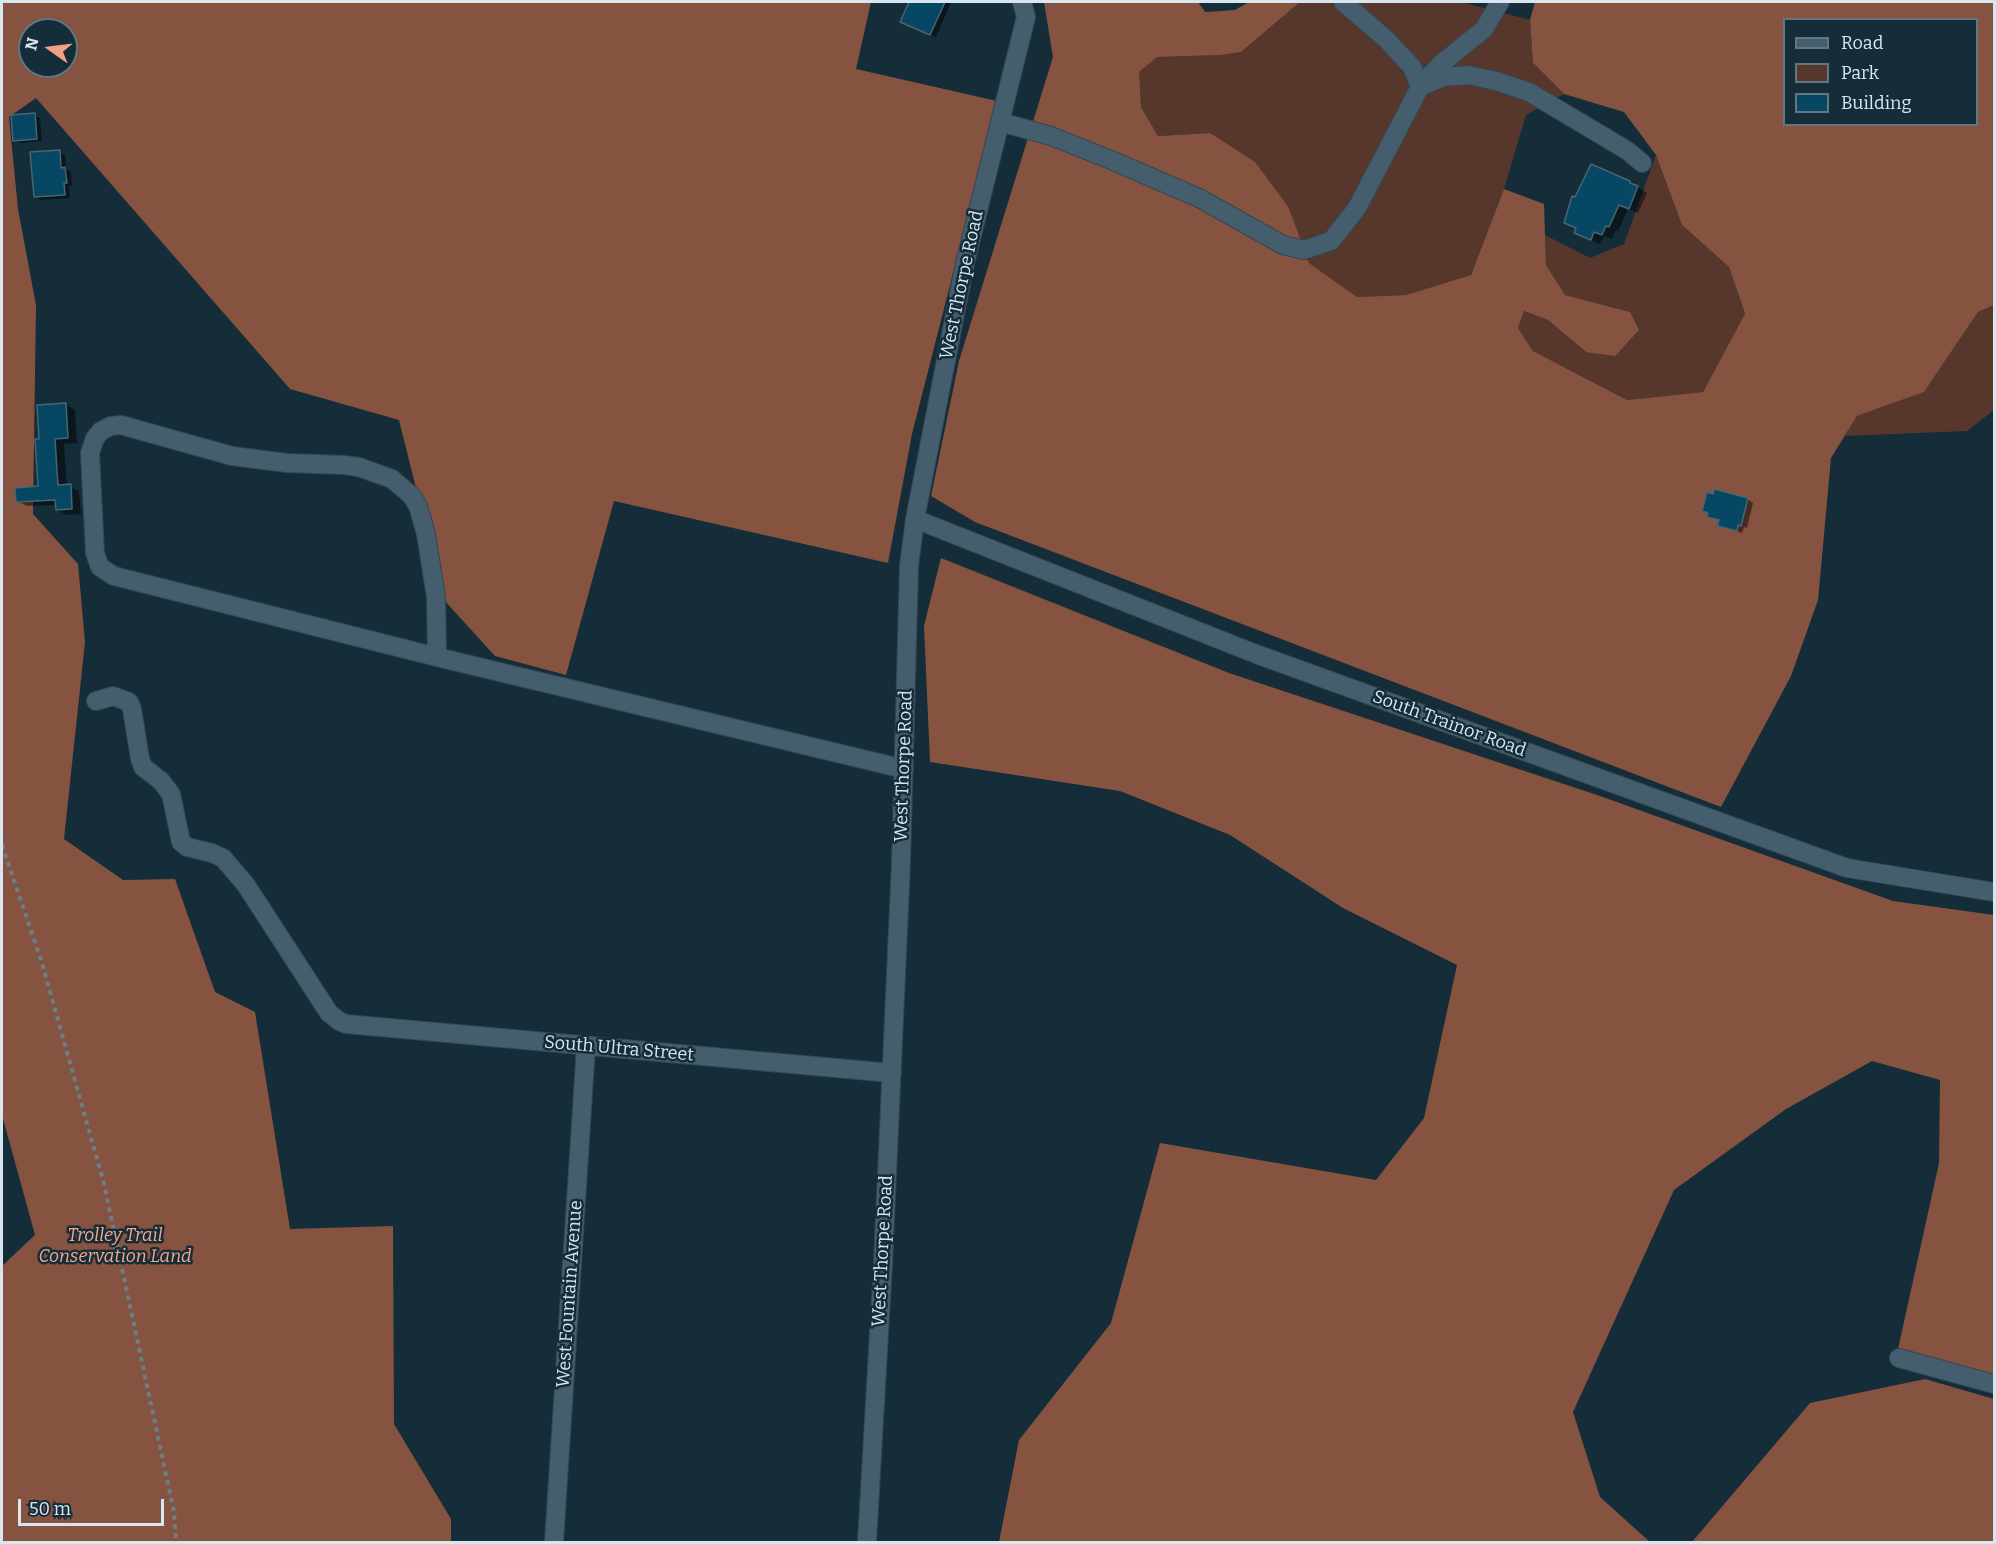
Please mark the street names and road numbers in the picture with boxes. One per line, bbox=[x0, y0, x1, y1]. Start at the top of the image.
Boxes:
street label: West Thorpe Road bbox=[936, 209, 988, 361]
street label: South Trainor Road bbox=[1369, 686, 1529, 762]
street label: West Thorpe Road bbox=[891, 690, 917, 842]
street label: South Ultra Street bbox=[543, 1032, 695, 1066]
street label: West Thorpe Road bbox=[868, 1175, 898, 1327]
street label: West Fountain Avenue bbox=[553, 1200, 587, 1388]

